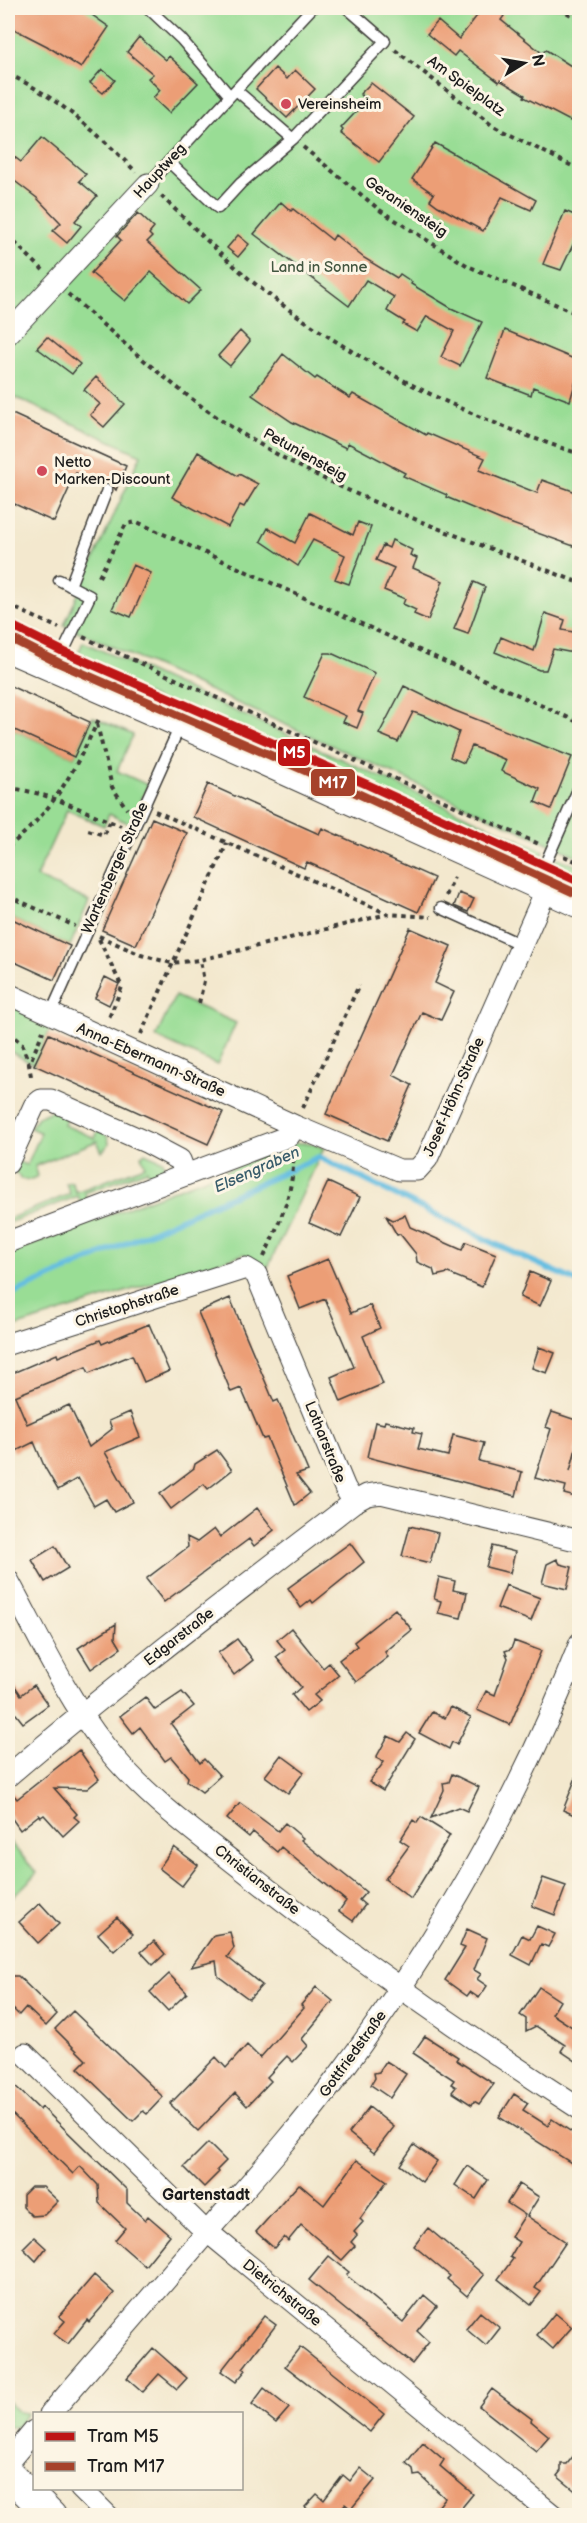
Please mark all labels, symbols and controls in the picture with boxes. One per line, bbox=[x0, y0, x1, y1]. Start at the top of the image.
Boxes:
north arrow bbox=[494, 33, 554, 93]
street label: Am Spielplatz bbox=[424, 52, 509, 121]
text: N bbox=[527, 53, 548, 68]
place label: Vereinsheim bbox=[298, 95, 382, 114]
marker: Vereinsheim bbox=[279, 97, 293, 111]
street label: Hauptweg bbox=[130, 139, 190, 203]
street label: Geraniensteig bbox=[361, 172, 451, 242]
park label: Land in Sonne bbox=[271, 258, 368, 277]
street label: Petuniensteig bbox=[260, 424, 350, 486]
place label: Netto Marken-Discount bbox=[54, 453, 171, 489]
marker: Netto Marken-Discount bbox=[35, 464, 49, 478]
line badge: M5 bbox=[277, 738, 311, 767]
text: M5 bbox=[282, 744, 306, 763]
line badge: M17 bbox=[310, 768, 356, 797]
text: M17 bbox=[318, 774, 348, 793]
street label: Wartenberger Straße bbox=[77, 799, 153, 937]
street label: Anna-Ebermann-Straße bbox=[74, 1019, 228, 1101]
street label: Josef-Höhn-Straße bbox=[419, 1034, 489, 1160]
water label: Elsengraben bbox=[211, 1143, 303, 1197]
street label: Christophstraße bbox=[73, 1280, 181, 1332]
street label: Lotharstraße bbox=[300, 1398, 350, 1486]
street label: Edgarstraße bbox=[140, 1604, 218, 1670]
street label: Christianstraße bbox=[210, 1841, 304, 1919]
street label: Gottfriedstraße bbox=[315, 2007, 391, 2101]
district label: Gartenstadt bbox=[162, 2186, 250, 2205]
street label: Dietrichstraße bbox=[239, 2255, 325, 2331]
legend bbox=[33, 2412, 243, 2490]
text: Tram M5 bbox=[87, 2426, 159, 2447]
text: Tram M17 bbox=[87, 2456, 164, 2477]

